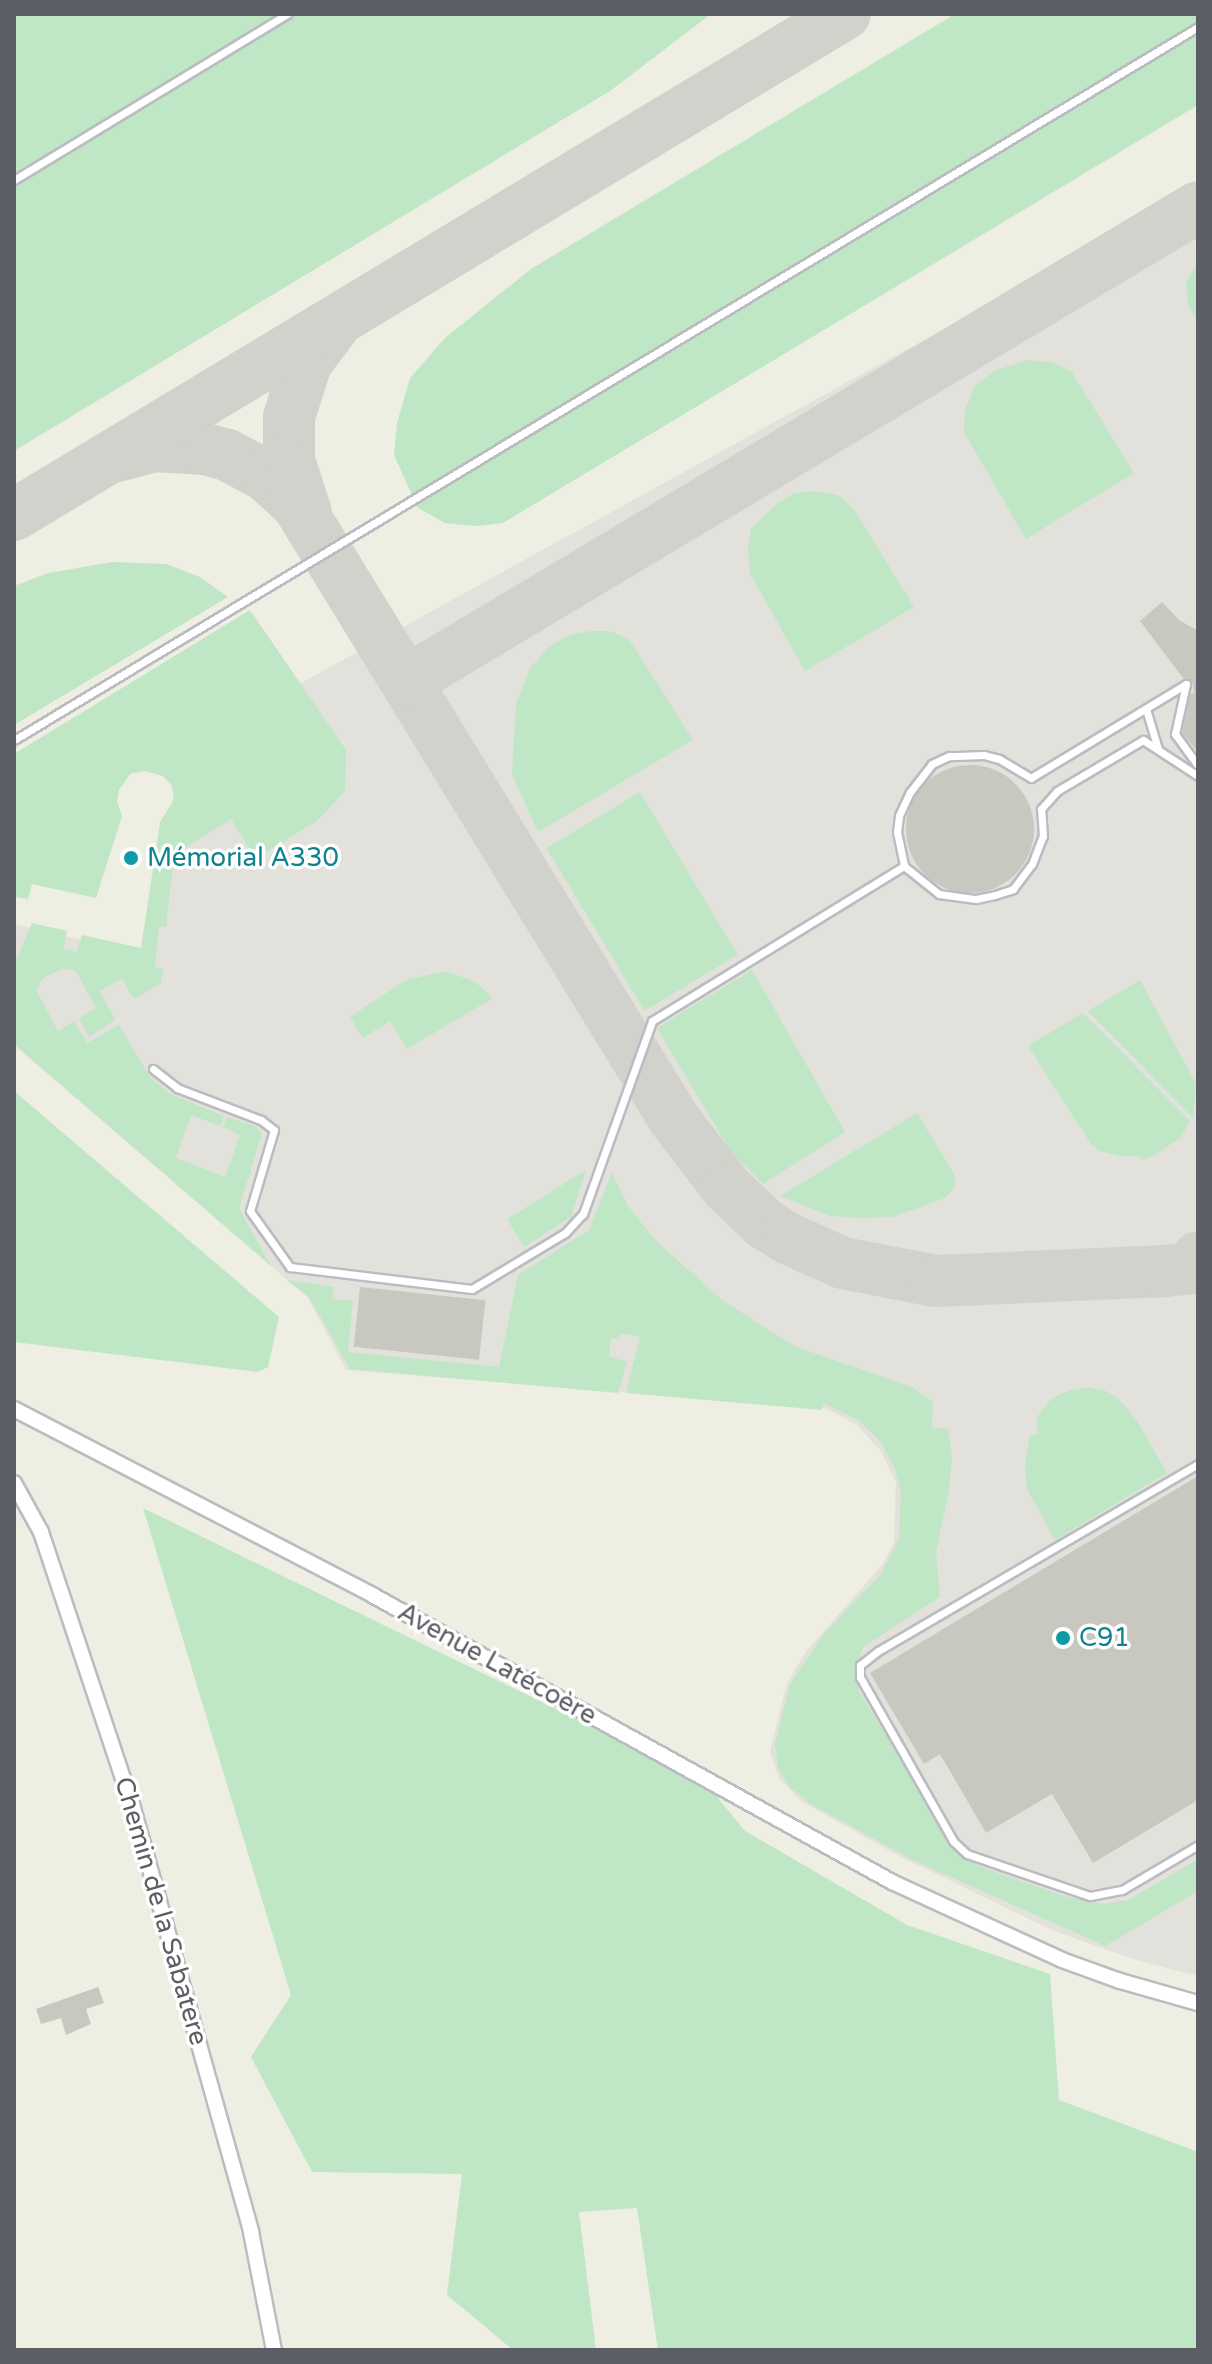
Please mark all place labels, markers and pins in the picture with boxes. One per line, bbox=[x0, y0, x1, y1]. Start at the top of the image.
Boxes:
place label: Mémorial A330 bbox=[147, 842, 339, 874]
marker: Mémorial A330 bbox=[122, 849, 140, 867]
place label: C91 bbox=[1079, 1622, 1130, 1654]
marker: C91 bbox=[1054, 1629, 1072, 1647]

